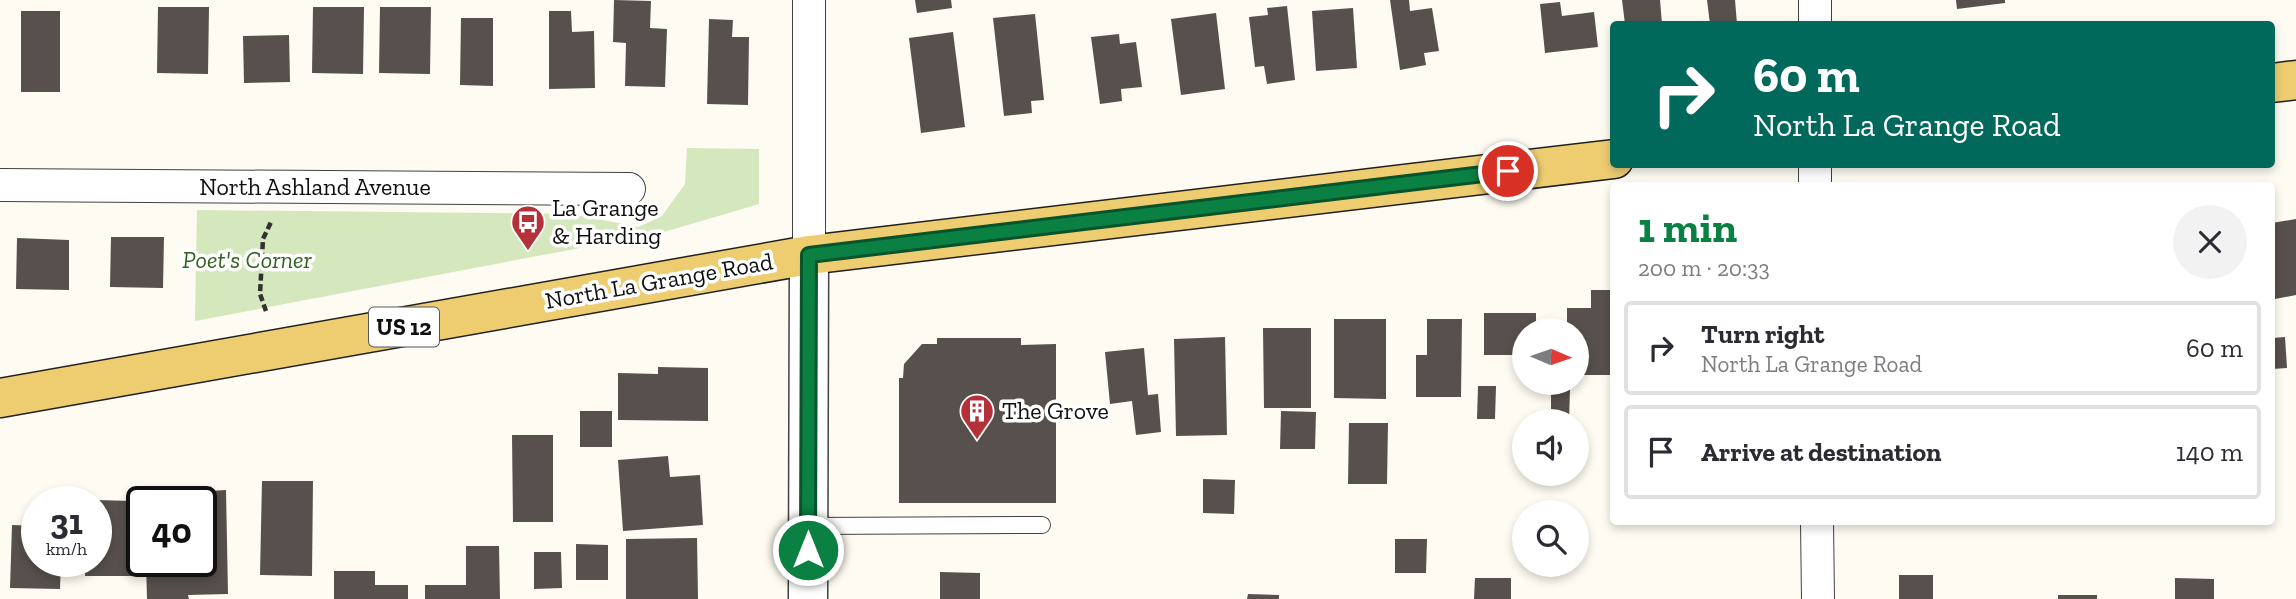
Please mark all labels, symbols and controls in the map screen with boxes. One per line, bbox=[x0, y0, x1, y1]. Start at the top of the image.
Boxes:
text: 60 m bbox=[1753, 46, 1860, 105]
icon: right bbox=[1638, 49, 1729, 140]
text: North La Grange Road bbox=[1753, 106, 2061, 144]
pin bbox=[1478, 141, 1538, 201]
icon: arrive bbox=[1489, 152, 1527, 190]
street label: North Ashland Avenue bbox=[199, 172, 431, 201]
place label: La Grange & Harding bbox=[552, 193, 661, 250]
text: 1 min bbox=[1638, 202, 1737, 253]
bus stop icon: La Grange & Harding bbox=[509, 203, 547, 252]
button: close bbox=[2173, 205, 2247, 279]
park label: Poet's Corner bbox=[182, 245, 312, 274]
street label: North La Grange Road bbox=[543, 246, 775, 315]
text: 200 m · 20:33 bbox=[1638, 254, 1770, 282]
road number: US 12 bbox=[369, 308, 439, 346]
north arrow bbox=[1512, 318, 1589, 396]
map controls bbox=[1512, 318, 1589, 577]
text: Turn right bbox=[1701, 318, 1824, 350]
icon: right bbox=[1642, 329, 1680, 367]
text: 60 m bbox=[2186, 332, 2243, 364]
text: North La Grange Road bbox=[1701, 350, 1922, 378]
building icon: The Grove bbox=[958, 392, 996, 441]
place label: The Grove bbox=[1002, 396, 1109, 425]
button: sound bbox=[1512, 409, 1589, 486]
icon: arrive bbox=[1642, 433, 1680, 471]
text: Arrive at destination bbox=[1701, 436, 1941, 468]
text: 140 m bbox=[2176, 436, 2243, 468]
speed limit sign: 40 bbox=[126, 486, 217, 577]
button: search bbox=[1512, 500, 1589, 577]
text: 31 bbox=[50, 501, 83, 543]
position arrow bbox=[771, 513, 845, 587]
text: km/h bbox=[46, 538, 87, 560]

